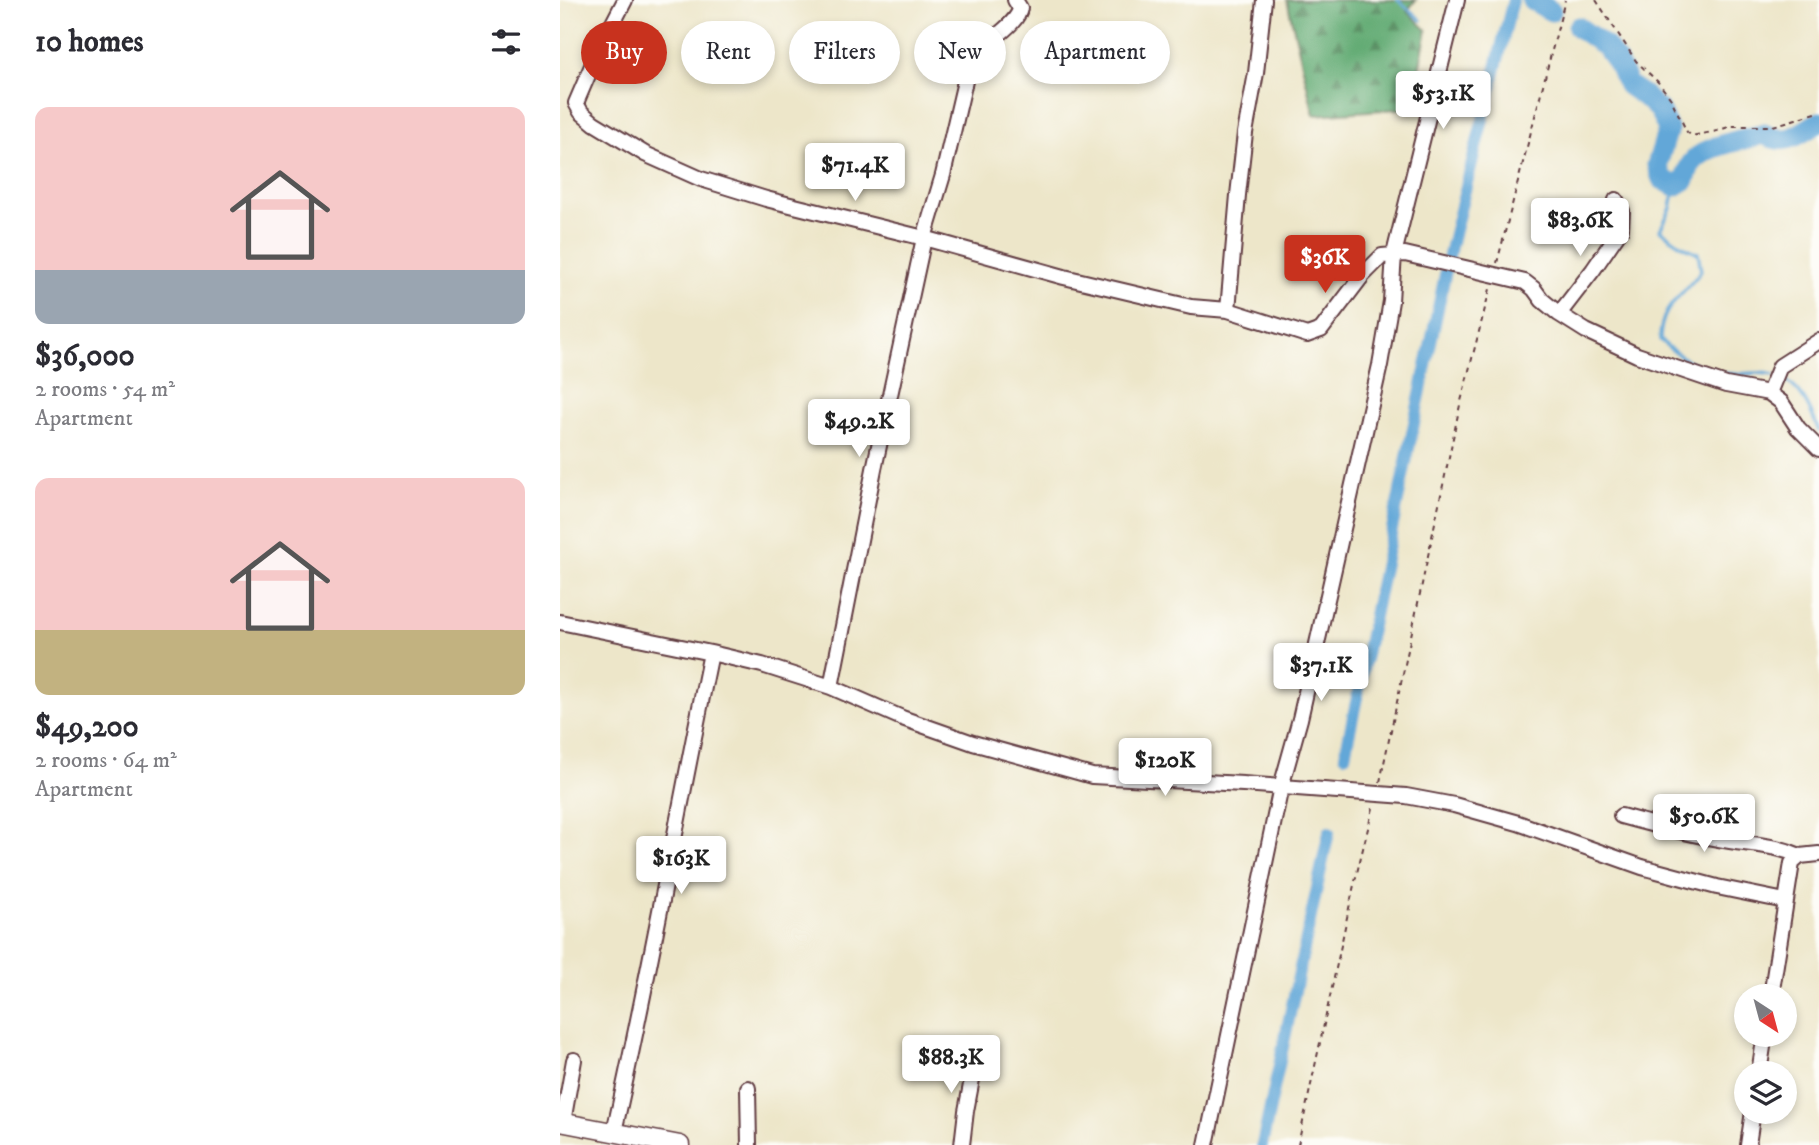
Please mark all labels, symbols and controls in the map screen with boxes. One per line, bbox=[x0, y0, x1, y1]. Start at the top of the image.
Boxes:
chip: Buy bbox=[581, 21, 667, 84]
chip: Rent bbox=[681, 21, 775, 84]
chip: Filters bbox=[789, 21, 900, 84]
chip: New bbox=[914, 21, 1006, 84]
chip: Apartment bbox=[1020, 21, 1170, 84]
icon: filters bbox=[487, 23, 525, 61]
text: 10 homes bbox=[35, 24, 144, 61]
pin: $53.1K bbox=[1386, 72, 1500, 131]
text: $53.1K bbox=[1412, 79, 1474, 108]
pin: $71.4K bbox=[798, 144, 912, 203]
text: $71.4K bbox=[821, 151, 889, 180]
icon: home bbox=[217, 152, 343, 278]
pin: $83.6K bbox=[1523, 198, 1637, 258]
text: $83.6K bbox=[1547, 206, 1613, 235]
pin: $36K bbox=[1284, 236, 1366, 295]
text: $36K bbox=[1300, 243, 1350, 272]
text: $36,000 bbox=[35, 338, 135, 375]
text: 2 rooms · 54 m² bbox=[35, 375, 175, 404]
pin: $49.2K bbox=[802, 400, 916, 459]
text: Apartment bbox=[35, 404, 133, 433]
text: $49.2K bbox=[824, 407, 894, 436]
icon: home bbox=[217, 523, 343, 649]
pin: $37.1K bbox=[1264, 644, 1378, 703]
text: $37.1K bbox=[1289, 651, 1353, 680]
text: $49,200 bbox=[35, 709, 139, 746]
pin: $120K bbox=[1116, 738, 1214, 798]
text: 2 rooms · 64 m² bbox=[35, 746, 177, 775]
text: $120K bbox=[1135, 746, 1195, 775]
text: Apartment bbox=[35, 775, 133, 804]
pin: $50.6K bbox=[1647, 794, 1761, 854]
text: $50.6K bbox=[1669, 802, 1739, 831]
pin: $163K bbox=[632, 836, 730, 896]
text: $163K bbox=[652, 844, 710, 873]
north arrow bbox=[1734, 984, 1797, 1046]
map controls bbox=[1734, 984, 1797, 1124]
pin: $88.3K bbox=[894, 1036, 1008, 1095]
text: $88.3K bbox=[918, 1043, 984, 1072]
button: layers bbox=[1734, 1061, 1797, 1124]

